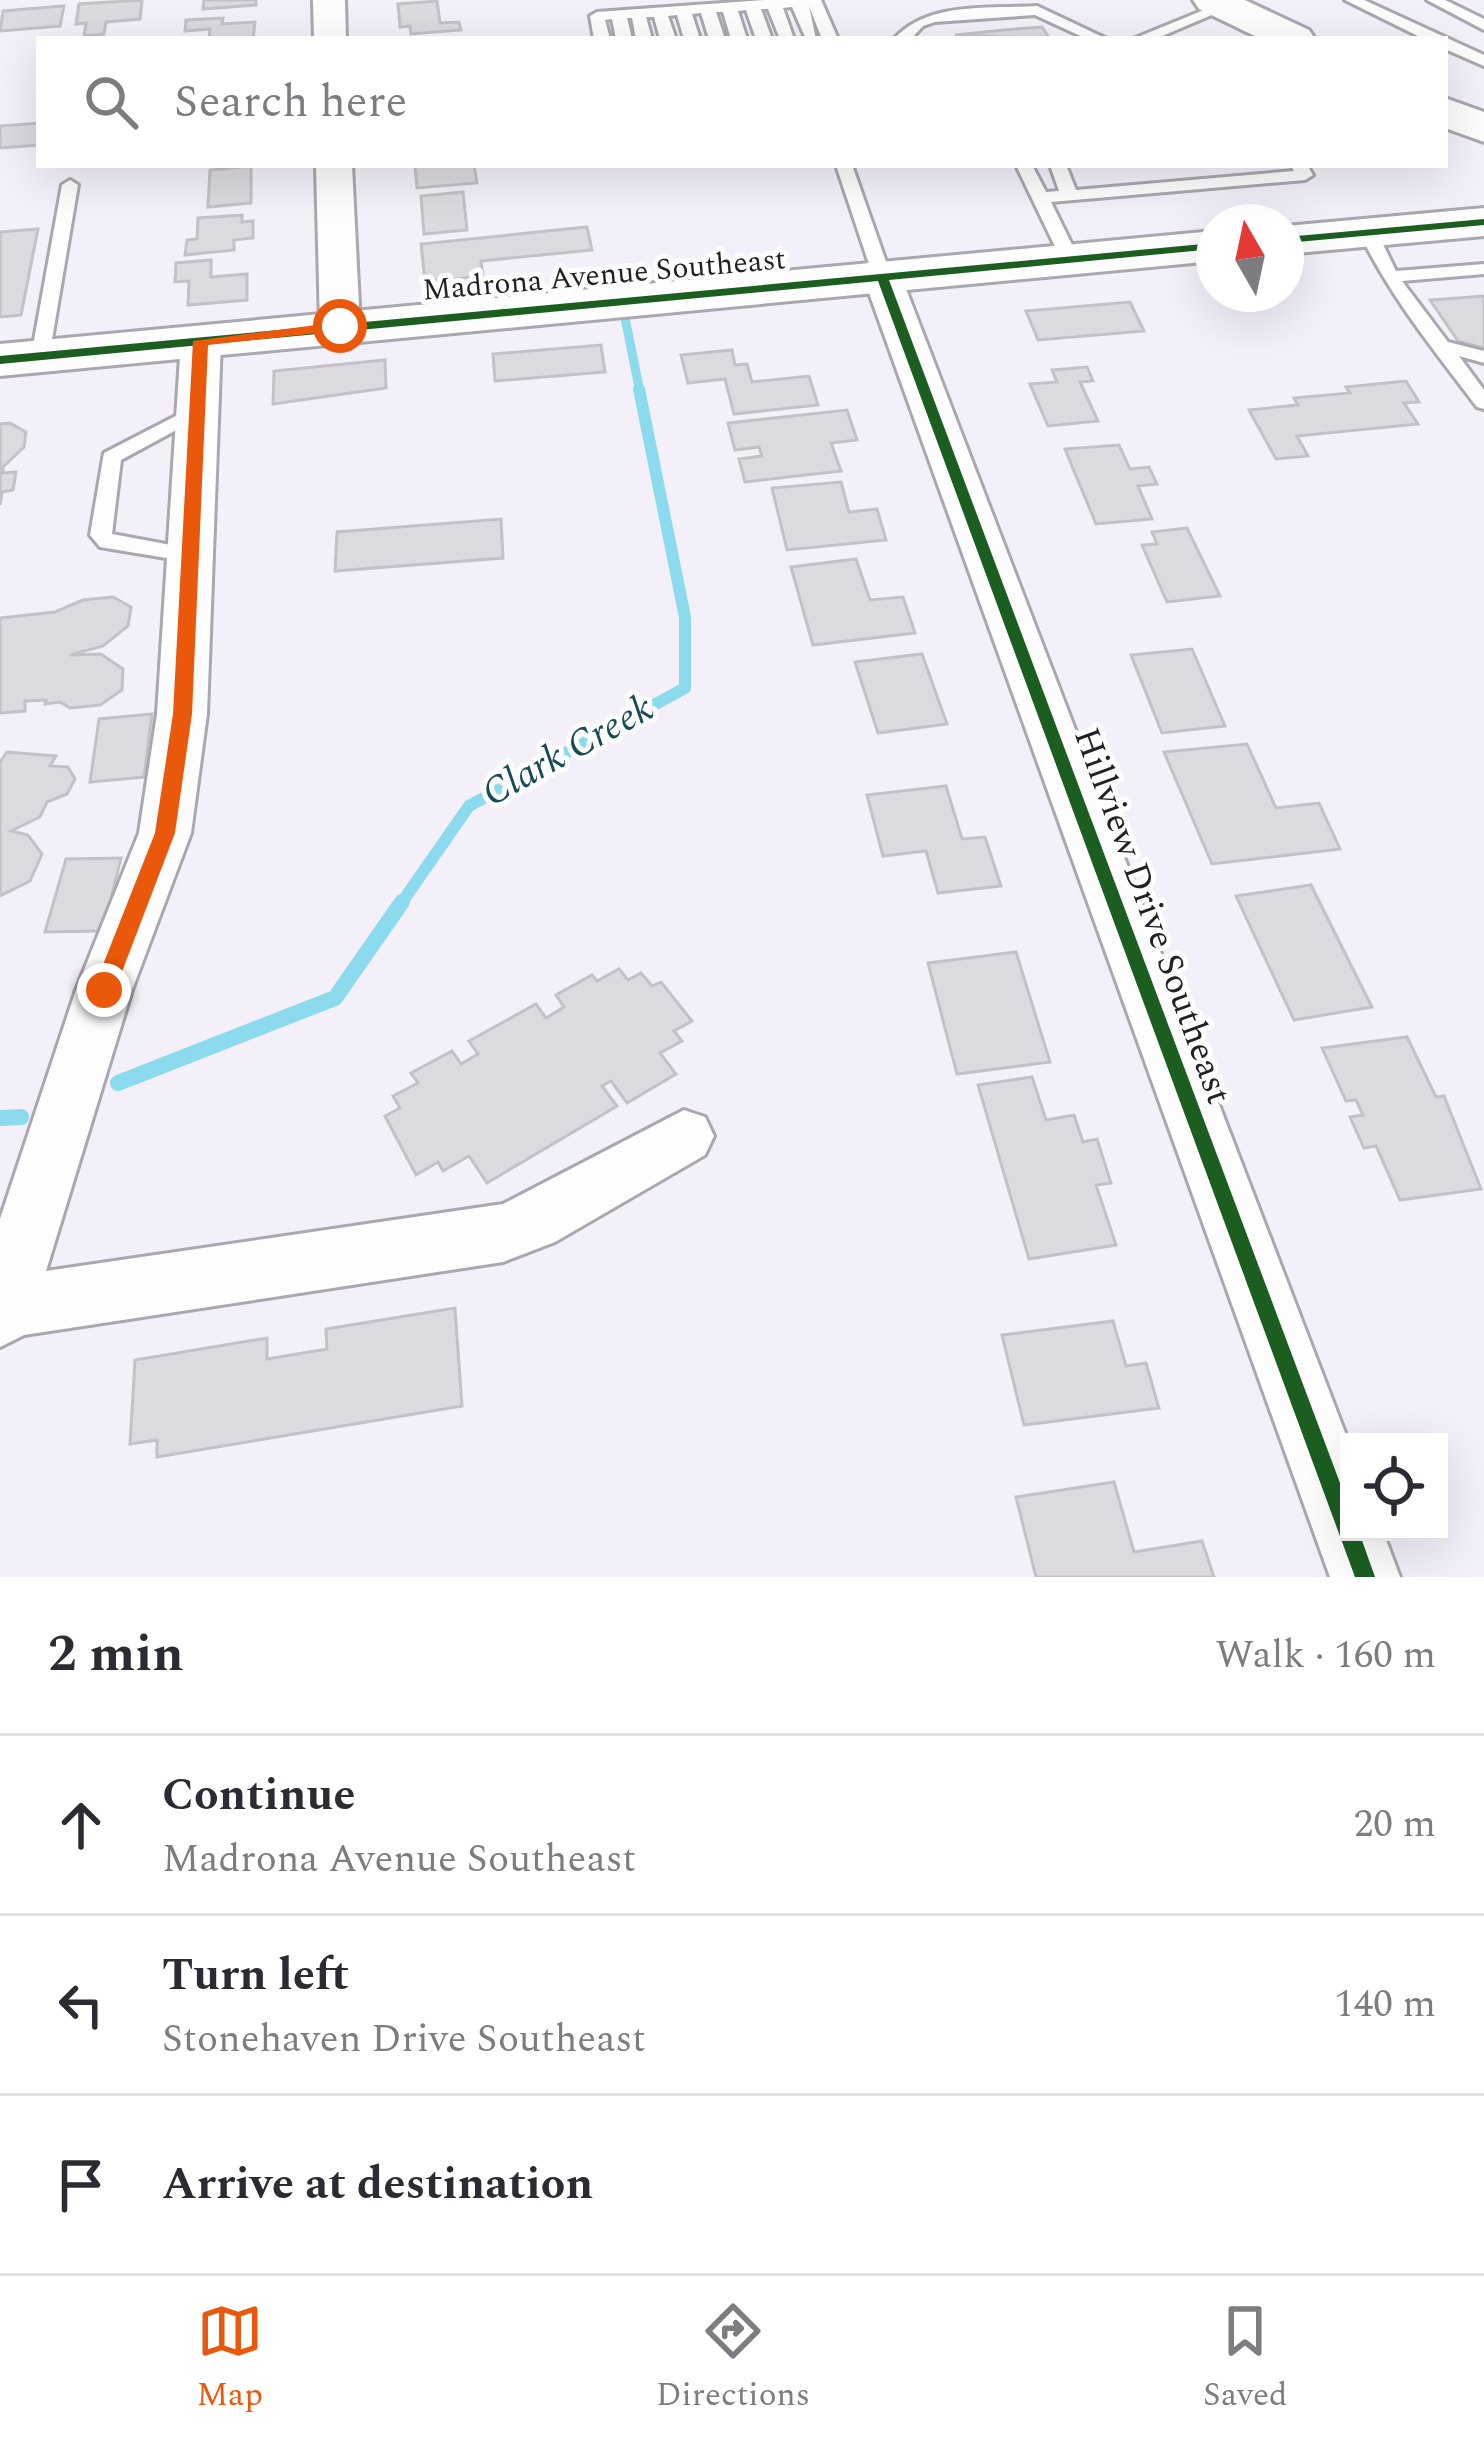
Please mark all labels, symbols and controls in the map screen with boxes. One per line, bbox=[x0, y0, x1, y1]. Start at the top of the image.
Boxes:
search box bbox=[36, 36, 1448, 168]
text: Search here bbox=[174, 68, 407, 137]
icon: search bbox=[78, 69, 144, 135]
north arrow bbox=[1196, 204, 1304, 312]
street label: Madrona Avenue Southeast bbox=[420, 236, 788, 314]
route start bbox=[313, 299, 367, 353]
water label: Clark Creek bbox=[471, 680, 665, 822]
street label: Hillview Drive Southeast bbox=[1058, 720, 1246, 1112]
route end bbox=[77, 963, 131, 1017]
map controls bbox=[1340, 1433, 1448, 1541]
button: locate bbox=[1340, 1433, 1448, 1541]
text: 2 min bbox=[48, 1616, 184, 1694]
text: Walk · 160 m bbox=[1215, 1626, 1436, 1685]
text: Continue bbox=[162, 1761, 355, 1830]
icon: ahead bbox=[48, 1792, 114, 1858]
text: 20 m bbox=[1354, 1795, 1436, 1854]
text: Madrona Avenue Southeast bbox=[162, 1830, 636, 1889]
text: Turn left bbox=[162, 1941, 349, 2010]
icon: left bbox=[48, 1972, 114, 2038]
text: 140 m bbox=[1334, 1975, 1436, 2034]
text: Stonehaven Drive Southeast bbox=[162, 2010, 646, 2069]
text: Arrive at destination bbox=[162, 2150, 593, 2219]
icon: arrive bbox=[48, 2152, 114, 2218]
tab: Map bbox=[196, 2298, 263, 2420]
tab: Directions bbox=[656, 2298, 810, 2420]
tab: Saved bbox=[1203, 2298, 1288, 2420]

